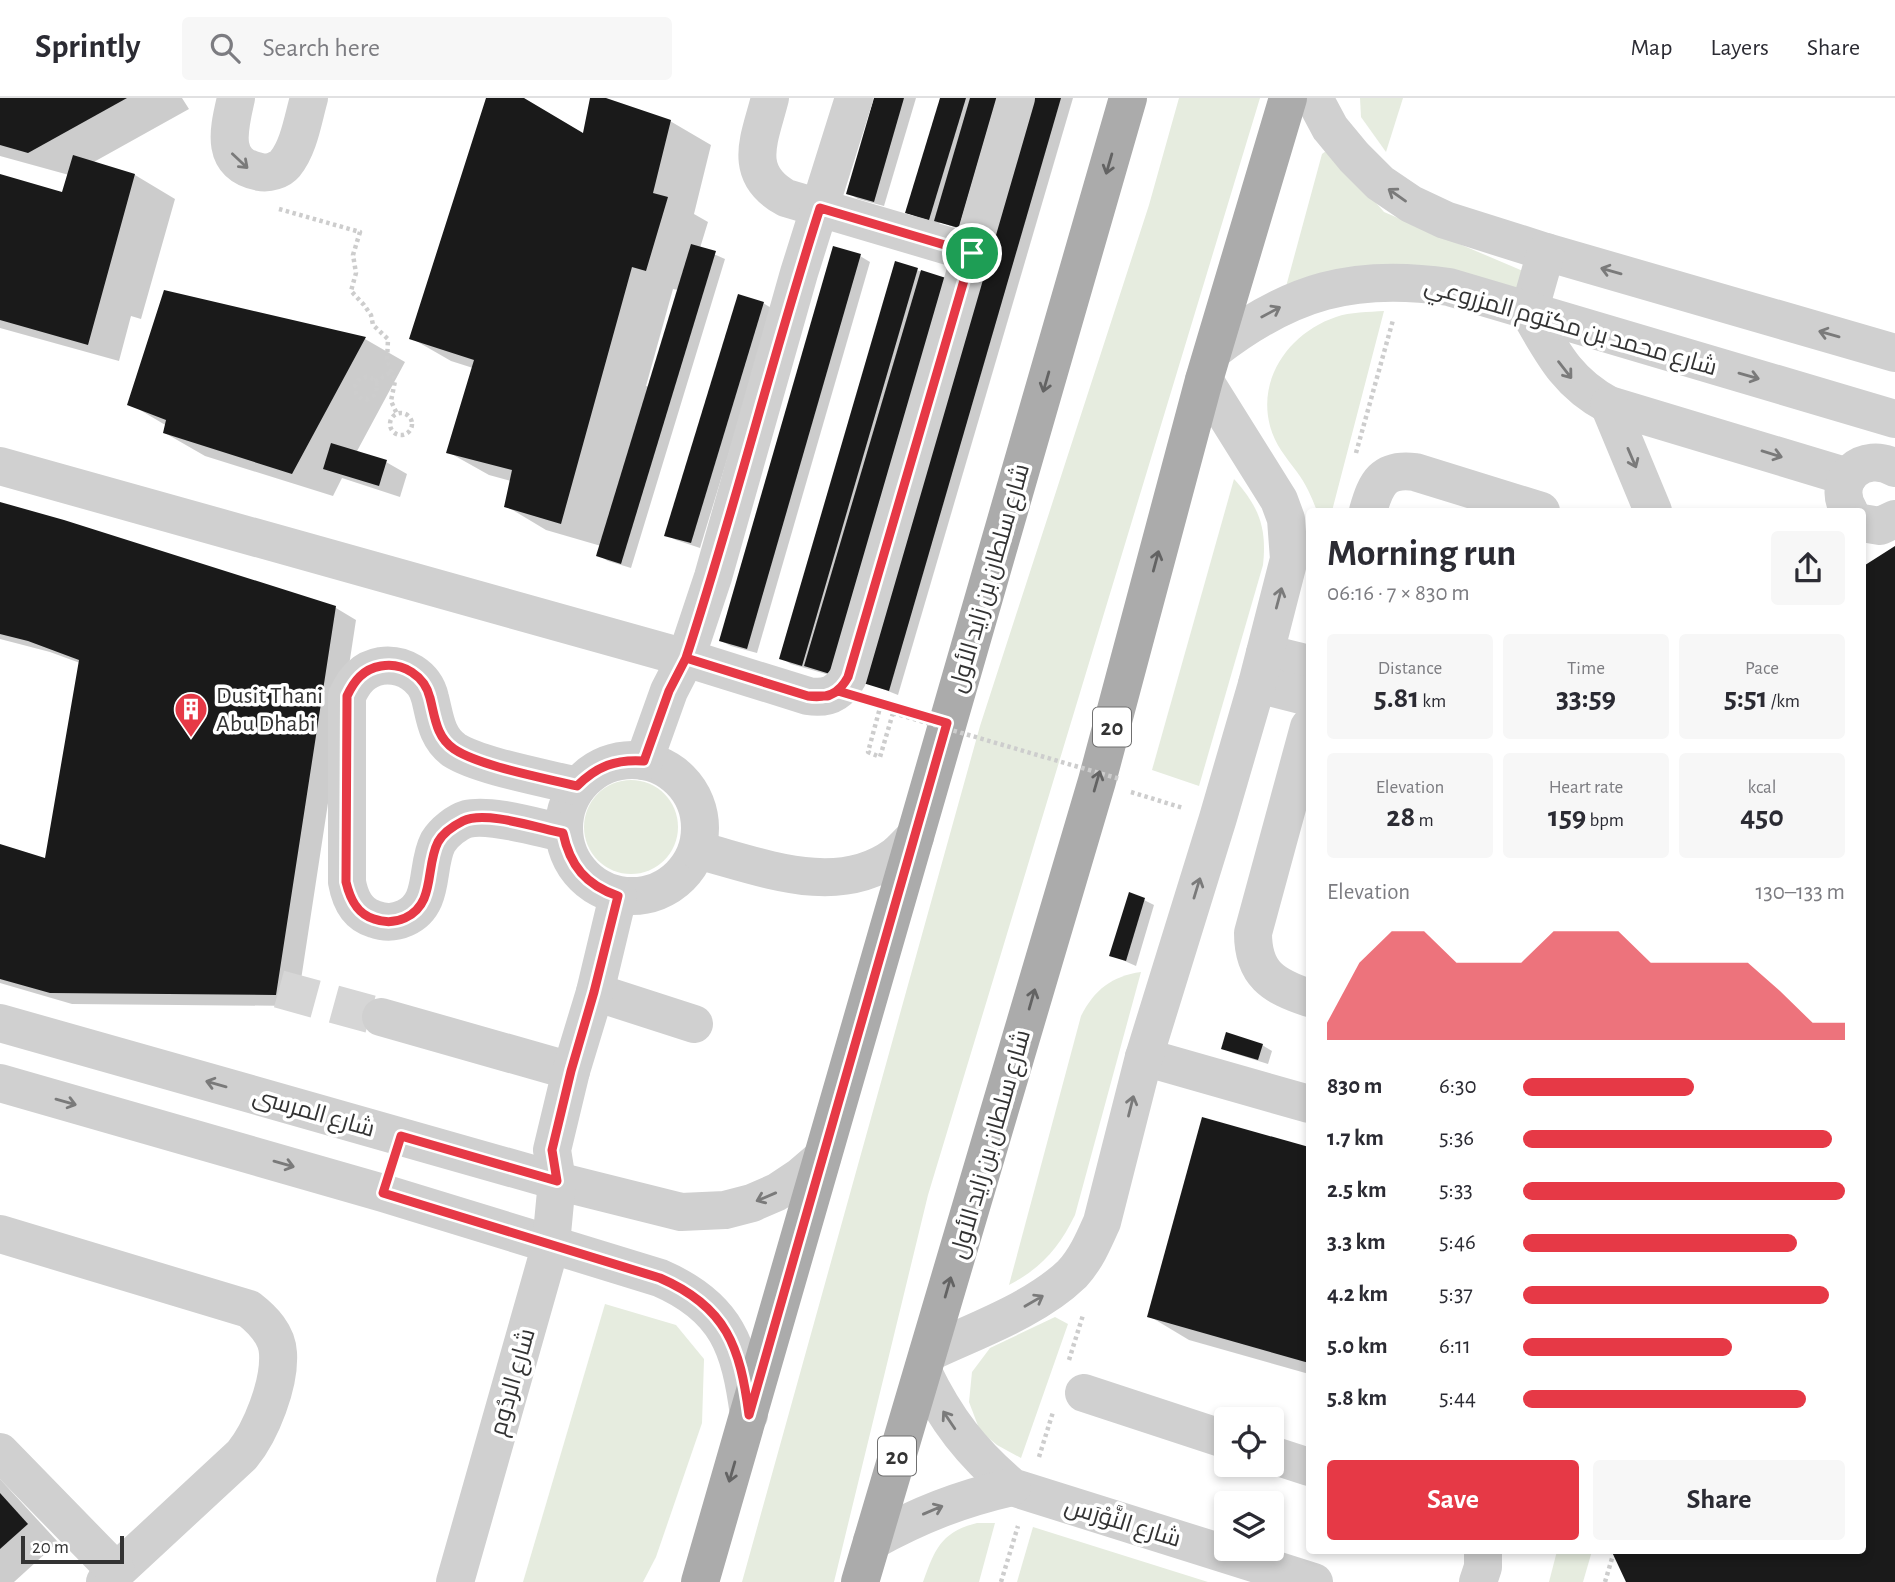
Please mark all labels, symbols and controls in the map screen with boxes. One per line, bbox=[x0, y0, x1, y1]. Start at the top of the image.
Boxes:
search box bbox=[182, 17, 672, 80]
icon: search bbox=[206, 29, 244, 67]
text: Sprintly bbox=[35, 31, 140, 64]
text: Search here bbox=[262, 35, 380, 61]
text: Map bbox=[1630, 36, 1672, 60]
text: Layers bbox=[1710, 36, 1769, 60]
text: Share bbox=[1807, 36, 1860, 60]
one-way arrow bbox=[1102, 152, 1115, 174]
one-way arrow bbox=[231, 153, 249, 169]
one-way arrow bbox=[1388, 188, 1407, 202]
pin bbox=[942, 223, 1002, 283]
icon: arrive bbox=[953, 234, 991, 272]
one-way arrow bbox=[1600, 264, 1623, 277]
street label: شارع محمد بن مكتوم المزروعي bbox=[1420, 273, 1720, 386]
one-way arrow bbox=[1260, 305, 1280, 319]
one-way arrow bbox=[1819, 326, 1841, 339]
one-way arrow bbox=[1557, 361, 1573, 379]
one-way arrow bbox=[1038, 371, 1051, 393]
one-way arrow bbox=[1738, 371, 1760, 384]
one-way arrow bbox=[1626, 447, 1639, 468]
one-way arrow bbox=[1761, 449, 1783, 462]
street label: شارع سلطان بن زايد الأول bbox=[944, 461, 1037, 696]
button: share bbox=[1771, 531, 1845, 605]
text: Morning run bbox=[1327, 535, 1516, 573]
one-way arrow bbox=[1150, 550, 1163, 573]
text: 06:16 · 7 × 830 m bbox=[1327, 582, 1470, 605]
one-way arrow bbox=[1273, 588, 1286, 610]
text: Distance bbox=[1378, 659, 1442, 678]
text: Time bbox=[1567, 659, 1605, 678]
text: Pace bbox=[1745, 659, 1779, 678]
text: 5.81 bbox=[1374, 683, 1419, 713]
text: 33:59 bbox=[1556, 683, 1616, 713]
text: 5:51 bbox=[1724, 683, 1768, 713]
place label: Dusit Thani Abu Dhabi bbox=[216, 684, 323, 736]
building icon: Dusit Thani Abu Dhabi bbox=[172, 690, 210, 739]
text: km bbox=[1419, 692, 1446, 711]
text: /km bbox=[1768, 692, 1800, 711]
road number: 20 bbox=[1093, 708, 1131, 747]
one-way arrow bbox=[1092, 770, 1105, 792]
text: Elevation bbox=[1376, 778, 1444, 797]
text: Heart rate bbox=[1549, 778, 1623, 797]
text: kcal bbox=[1748, 778, 1776, 797]
text: 28 bbox=[1386, 802, 1415, 832]
text: 159 bbox=[1548, 802, 1586, 832]
text: 450 bbox=[1740, 802, 1784, 832]
text: m bbox=[1415, 811, 1434, 830]
text: bpm bbox=[1586, 811, 1624, 830]
one-way arrow bbox=[1191, 877, 1204, 899]
text: Elevation bbox=[1327, 881, 1410, 904]
text: 130–133 m bbox=[1755, 881, 1845, 904]
one-way arrow bbox=[1027, 988, 1040, 1010]
street label: شارع سلطان بن زايد الأول bbox=[945, 1027, 1038, 1262]
text: 830 m bbox=[1327, 1075, 1382, 1098]
text: 6:30 bbox=[1439, 1075, 1477, 1098]
one-way arrow bbox=[205, 1077, 227, 1090]
street label: شارع المرسى bbox=[249, 1083, 378, 1145]
one-way arrow bbox=[1125, 1095, 1138, 1118]
one-way arrow bbox=[54, 1096, 76, 1109]
text: 1.7 km bbox=[1327, 1127, 1384, 1150]
text: 5:36 bbox=[1439, 1127, 1474, 1150]
one-way arrow bbox=[273, 1159, 295, 1172]
text: 2.5 km bbox=[1327, 1179, 1386, 1202]
text: 5:33 bbox=[1439, 1179, 1473, 1202]
one-way arrow bbox=[756, 1191, 778, 1204]
text: 3.3 km bbox=[1327, 1231, 1386, 1254]
text: 5:46 bbox=[1439, 1231, 1476, 1254]
one-way arrow bbox=[942, 1277, 955, 1299]
text: 4.2 km bbox=[1327, 1283, 1388, 1306]
text: 5:37 bbox=[1439, 1283, 1473, 1306]
one-way arrow bbox=[1023, 1294, 1043, 1308]
street label: شارع الردُوم bbox=[485, 1326, 543, 1439]
text: 5.0 km bbox=[1327, 1335, 1388, 1358]
text: 6:11 bbox=[1439, 1335, 1471, 1358]
text: 5.8 km bbox=[1327, 1387, 1387, 1410]
text: 5:44 bbox=[1439, 1387, 1476, 1410]
map controls bbox=[1214, 1407, 1284, 1561]
button: locate bbox=[1214, 1407, 1284, 1477]
one-way arrow bbox=[942, 1411, 956, 1430]
road number: 20 bbox=[878, 1436, 916, 1476]
button: Save bbox=[1327, 1460, 1579, 1540]
button: Share bbox=[1593, 1460, 1845, 1540]
one-way arrow bbox=[725, 1461, 738, 1483]
street label: شارع النَّوْرَس bbox=[1061, 1491, 1185, 1555]
button: layers bbox=[1214, 1491, 1284, 1561]
one-way arrow bbox=[921, 1503, 943, 1516]
scale bar bbox=[21, 1533, 124, 1565]
text: 20 m bbox=[32, 1538, 69, 1557]

